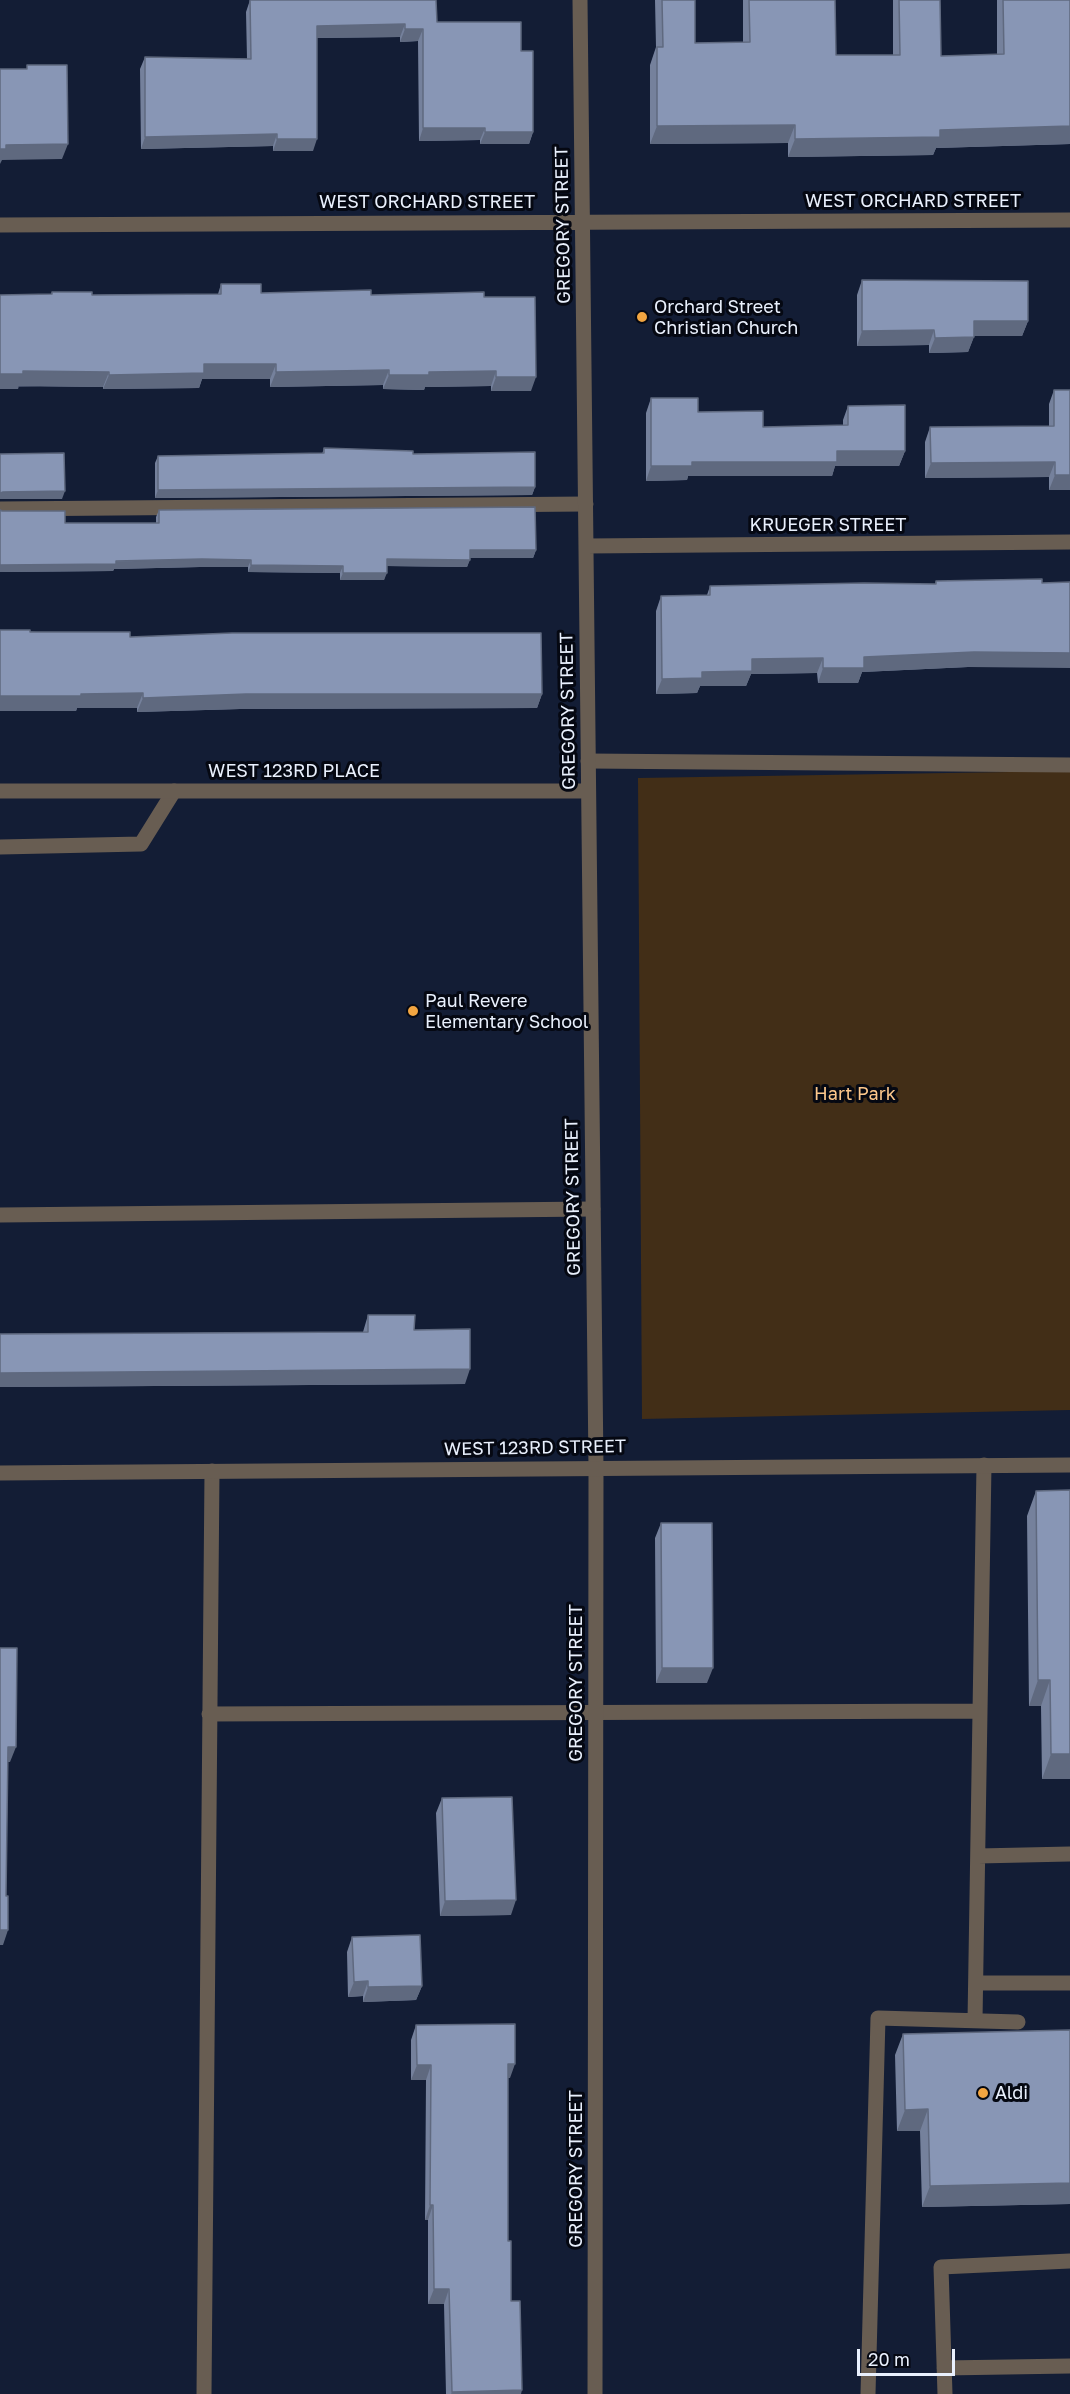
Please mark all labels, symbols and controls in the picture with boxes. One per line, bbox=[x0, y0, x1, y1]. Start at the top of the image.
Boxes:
street label: GREGORY STREET bbox=[551, 146, 575, 304]
street label: WEST ORCHARD STREET bbox=[805, 190, 1021, 212]
street label: WEST ORCHARD STREET bbox=[319, 191, 535, 213]
place label: Orchard Street Christian Church bbox=[654, 296, 798, 338]
marker: Orchard Street Christian Church bbox=[635, 310, 649, 324]
street label: KRUEGER STREET bbox=[750, 514, 906, 536]
street label: GREGORY STREET bbox=[556, 632, 580, 790]
street label: WEST 123RD PLACE bbox=[208, 760, 380, 782]
place label: Paul Revere Elementary School bbox=[425, 990, 589, 1032]
marker: Paul Revere Elementary School bbox=[406, 1004, 420, 1018]
park label: Hart Park bbox=[814, 1083, 896, 1105]
street label: GREGORY STREET bbox=[561, 1118, 585, 1276]
street label: WEST 123RD STREET bbox=[444, 1436, 626, 1460]
street label: GREGORY STREET bbox=[565, 1604, 587, 1762]
place label: Aldi bbox=[995, 2082, 1028, 2104]
marker: Aldi bbox=[976, 2086, 990, 2100]
street label: GREGORY STREET bbox=[565, 2090, 587, 2248]
scale bar bbox=[860, 2337, 958, 2375]
text: 20 m bbox=[868, 2348, 910, 2370]

